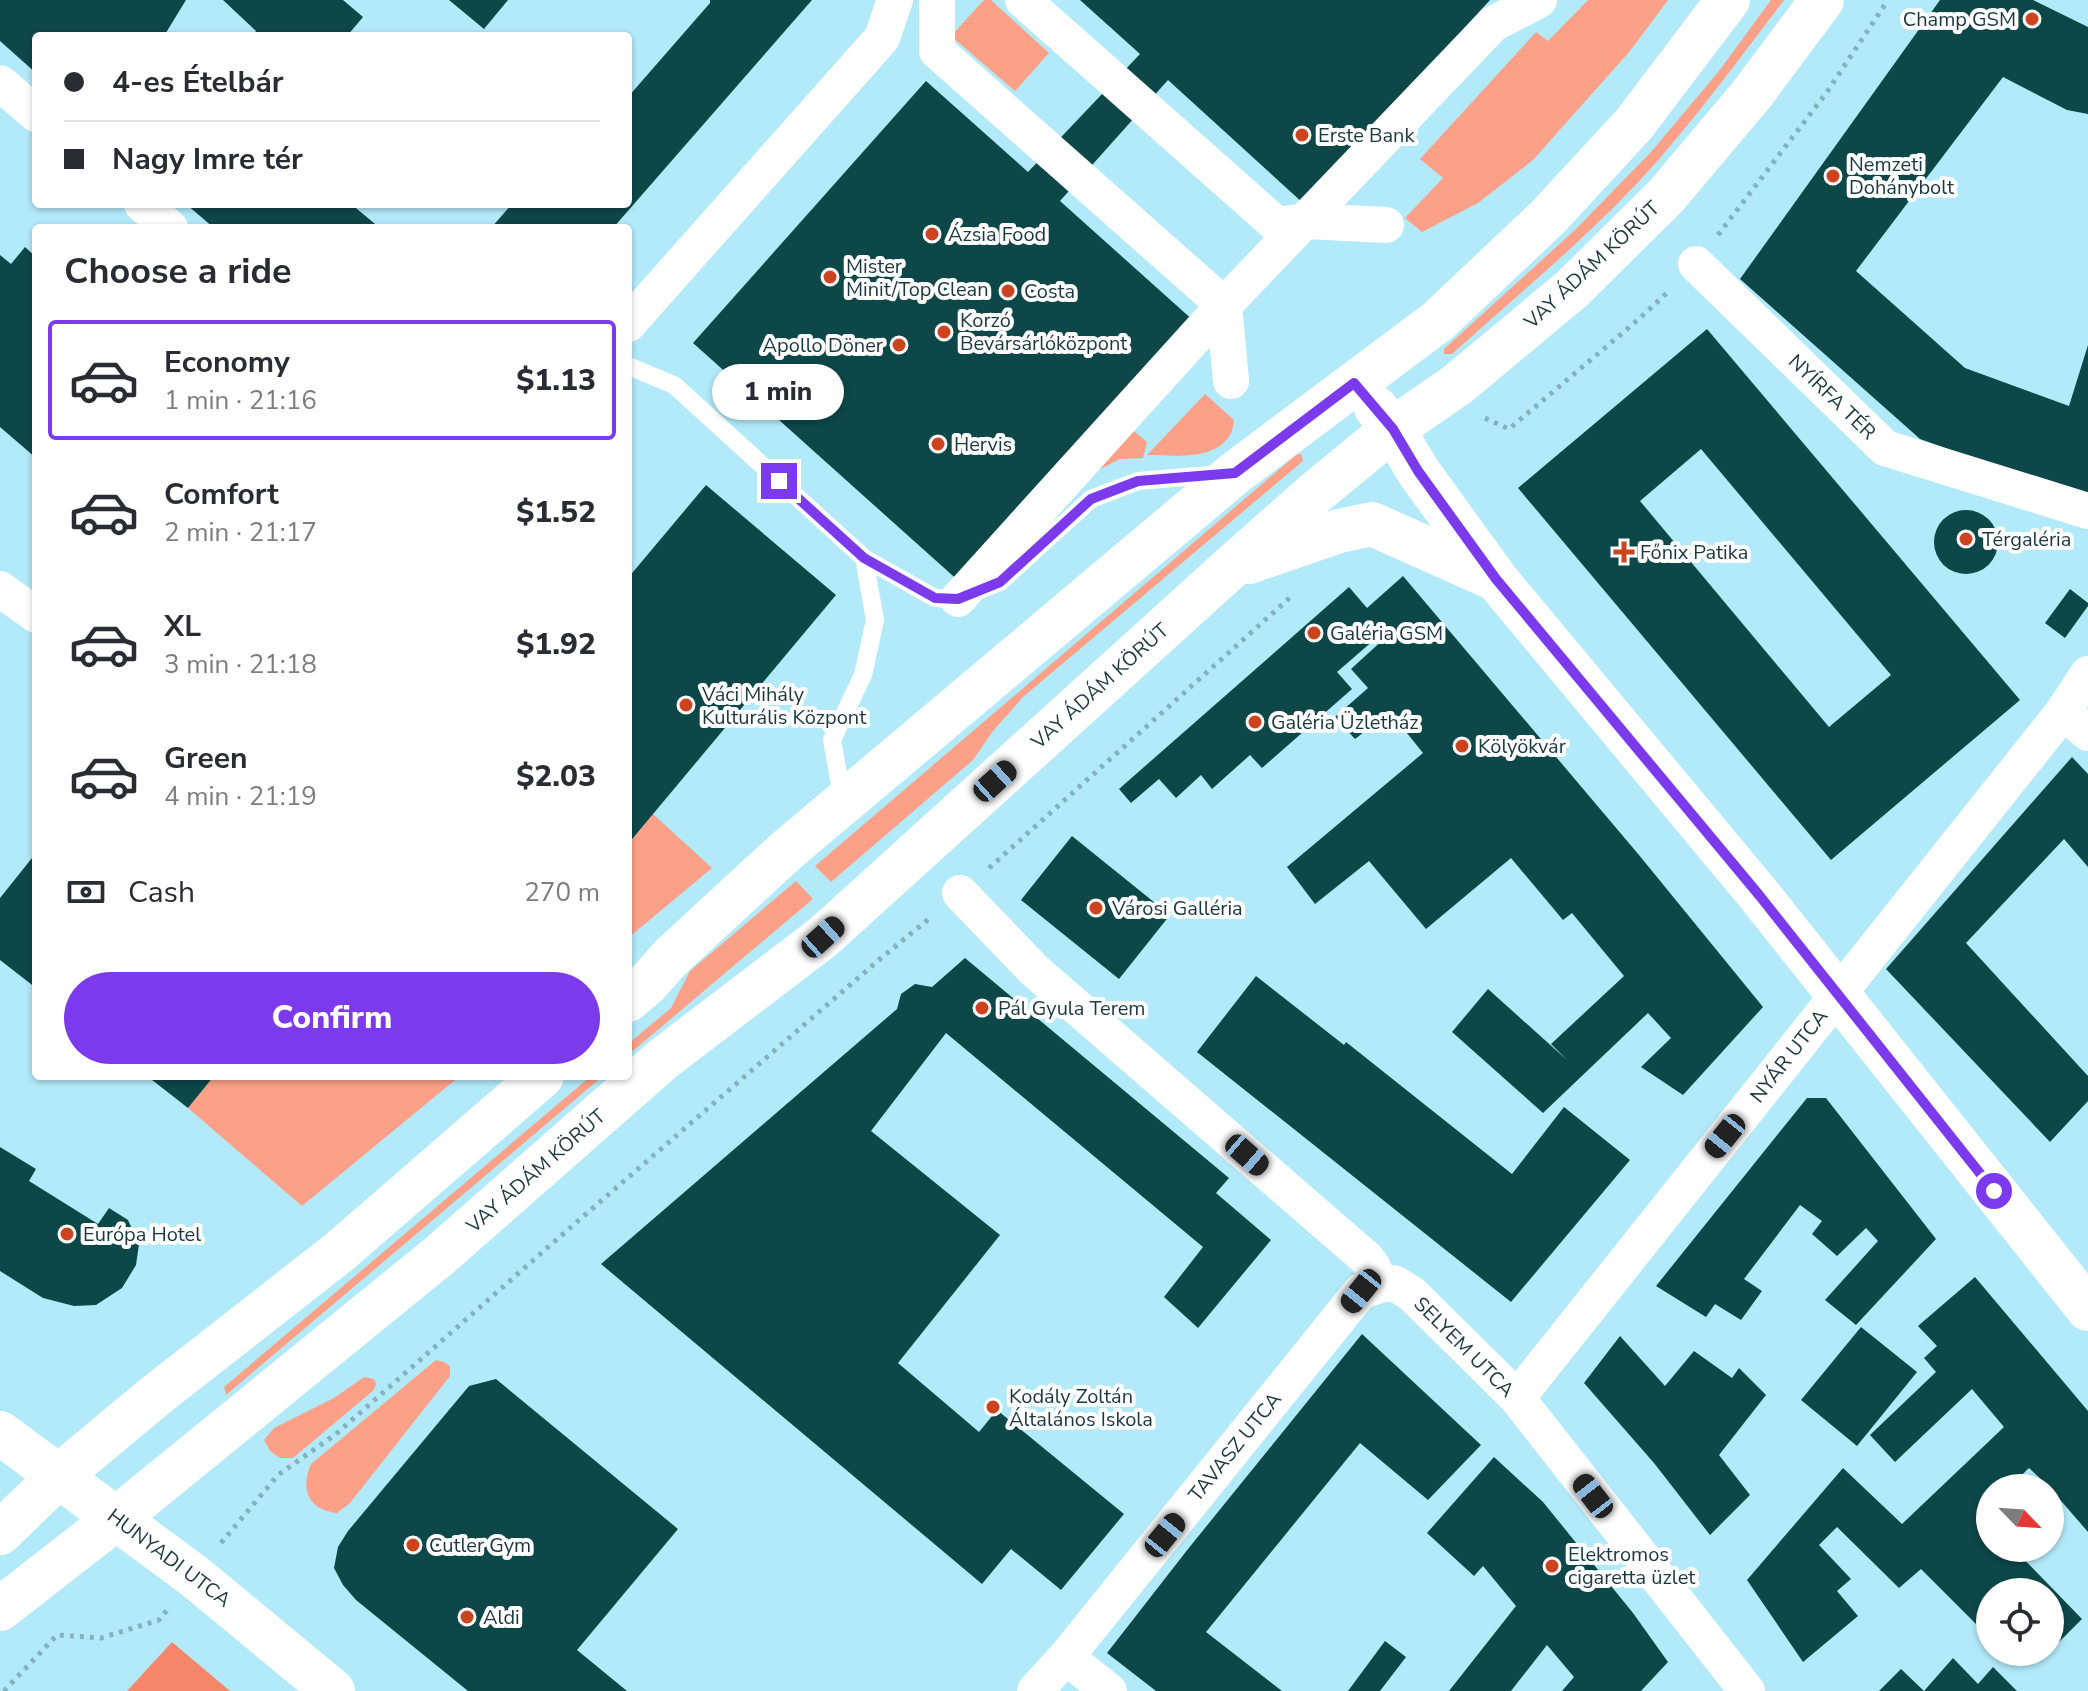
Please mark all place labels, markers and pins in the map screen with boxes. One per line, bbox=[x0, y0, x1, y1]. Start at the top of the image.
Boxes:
place label: Champ GSM bbox=[1903, 6, 2016, 33]
marker: Champ GSM bbox=[2023, 10, 2041, 28]
place label: Erste Bank bbox=[1318, 122, 1415, 149]
marker: Erste Bank bbox=[1293, 126, 1311, 144]
place label: Nemzeti Dohánybolt bbox=[1849, 151, 1955, 201]
marker: Nemzeti Dohánybolt bbox=[1824, 167, 1842, 185]
place label: Ázsia Food bbox=[948, 221, 1046, 248]
marker: Ázsia Food bbox=[923, 225, 941, 243]
place label: Mister Minit/Top Clean bbox=[846, 253, 989, 303]
marker: Mister Minit/Top Clean bbox=[821, 268, 839, 286]
place label: Costa bbox=[1024, 278, 1075, 305]
marker: Costa bbox=[999, 282, 1017, 300]
place label: Korzó Bevársárlóközpont bbox=[960, 307, 1128, 357]
marker: Korzó Bevársárlóközpont bbox=[935, 323, 953, 341]
place label: Apollo Döner bbox=[763, 332, 883, 359]
marker: Apollo Döner bbox=[890, 336, 908, 354]
place label: Hervis bbox=[954, 431, 1012, 458]
marker: Hervis bbox=[929, 435, 947, 453]
place label: Térgaléria bbox=[1982, 526, 2071, 553]
marker: Térgaléria bbox=[1957, 530, 1975, 548]
place label: Főnix Patika bbox=[1640, 539, 1748, 566]
marker: Főnix Patika bbox=[1615, 543, 1633, 561]
place label: Galéria GSM bbox=[1330, 620, 1443, 647]
marker: Galéria GSM bbox=[1305, 624, 1323, 642]
place label: Váci Mihály Kulturális Központ bbox=[701, 681, 867, 731]
marker: Váci Mihály Kulturális Központ bbox=[677, 696, 695, 714]
place label: Galéria Üzletház bbox=[1271, 709, 1419, 736]
marker: Galéria Üzletház bbox=[1246, 713, 1264, 731]
place label: Kölyökvár bbox=[1478, 733, 1566, 760]
marker: Kölyökvár bbox=[1453, 737, 1471, 755]
place label: Városi Galléria bbox=[1111, 895, 1243, 922]
marker: Városi Galléria bbox=[1087, 899, 1105, 917]
place label: Pál Gyula Terem bbox=[998, 995, 1145, 1022]
marker: Pál Gyula Terem bbox=[973, 999, 991, 1017]
place label: Európa Hotel bbox=[83, 1221, 201, 1248]
marker: Európa Hotel bbox=[58, 1225, 76, 1243]
place label: Kodály Zoltán Általános Iskola bbox=[1009, 1383, 1153, 1433]
marker: Kodály Zoltán Általános Iskola bbox=[984, 1398, 1002, 1416]
place label: Cutler Gym bbox=[429, 1532, 531, 1559]
marker: Cutler Gym bbox=[404, 1536, 422, 1554]
place label: Elektromos cigaretta üzlet bbox=[1568, 1541, 1696, 1591]
marker: Elektromos cigaretta üzlet bbox=[1543, 1557, 1561, 1575]
place label: Aldi bbox=[483, 1604, 520, 1631]
marker: Aldi bbox=[458, 1608, 476, 1626]

